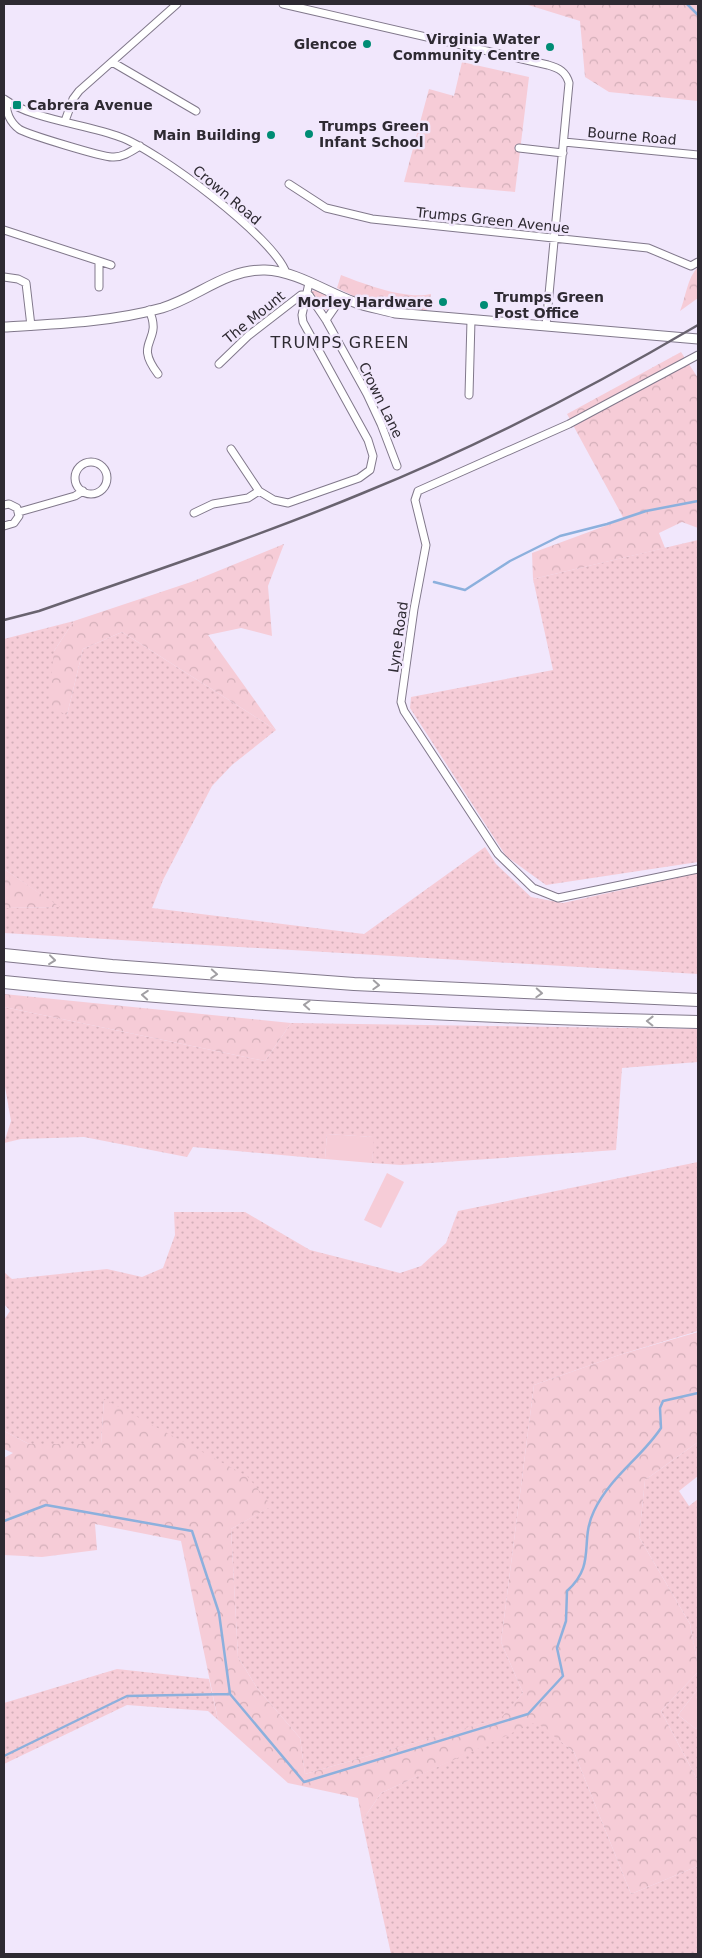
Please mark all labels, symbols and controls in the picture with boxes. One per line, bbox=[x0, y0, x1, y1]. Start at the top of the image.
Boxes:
place label: Virginia Water Community Centre bbox=[393, 31, 540, 63]
place label: Glencoe bbox=[294, 36, 357, 52]
marker: Glencoe bbox=[361, 38, 373, 50]
marker: Virginia Water Community Centre bbox=[544, 41, 556, 53]
place label: Cabrera Avenue bbox=[27, 97, 153, 113]
marker: Cabrera Avenue bbox=[11, 99, 23, 111]
place label: Trumps Green Infant School bbox=[319, 118, 429, 150]
street label: Bourne Road bbox=[587, 124, 677, 148]
place label: Main Building bbox=[153, 127, 261, 143]
marker: Trumps Green Infant School bbox=[303, 128, 315, 140]
marker: Main Building bbox=[265, 129, 277, 141]
street label: Crown Road bbox=[190, 162, 264, 228]
street label: Trumps Green Avenue bbox=[414, 204, 571, 236]
street label: The Mount bbox=[219, 287, 288, 347]
place label: Trumps Green Post Office bbox=[494, 289, 604, 321]
place label: Morley Hardware bbox=[297, 294, 433, 310]
marker: Morley Hardware bbox=[437, 296, 449, 308]
marker: Trumps Green Post Office bbox=[478, 299, 490, 311]
district label: TRUMPS GREEN bbox=[270, 333, 410, 352]
street label: Crown Lane bbox=[356, 359, 406, 441]
street label: Lyne Road bbox=[385, 600, 411, 674]
one-way arrow bbox=[49, 954, 57, 965]
one-way arrow bbox=[210, 968, 218, 979]
one-way arrow bbox=[372, 980, 380, 991]
one-way arrow bbox=[535, 988, 543, 998]
one-way arrow bbox=[141, 989, 149, 1000]
one-way arrow bbox=[303, 1000, 311, 1011]
one-way arrow bbox=[645, 1016, 653, 1026]

